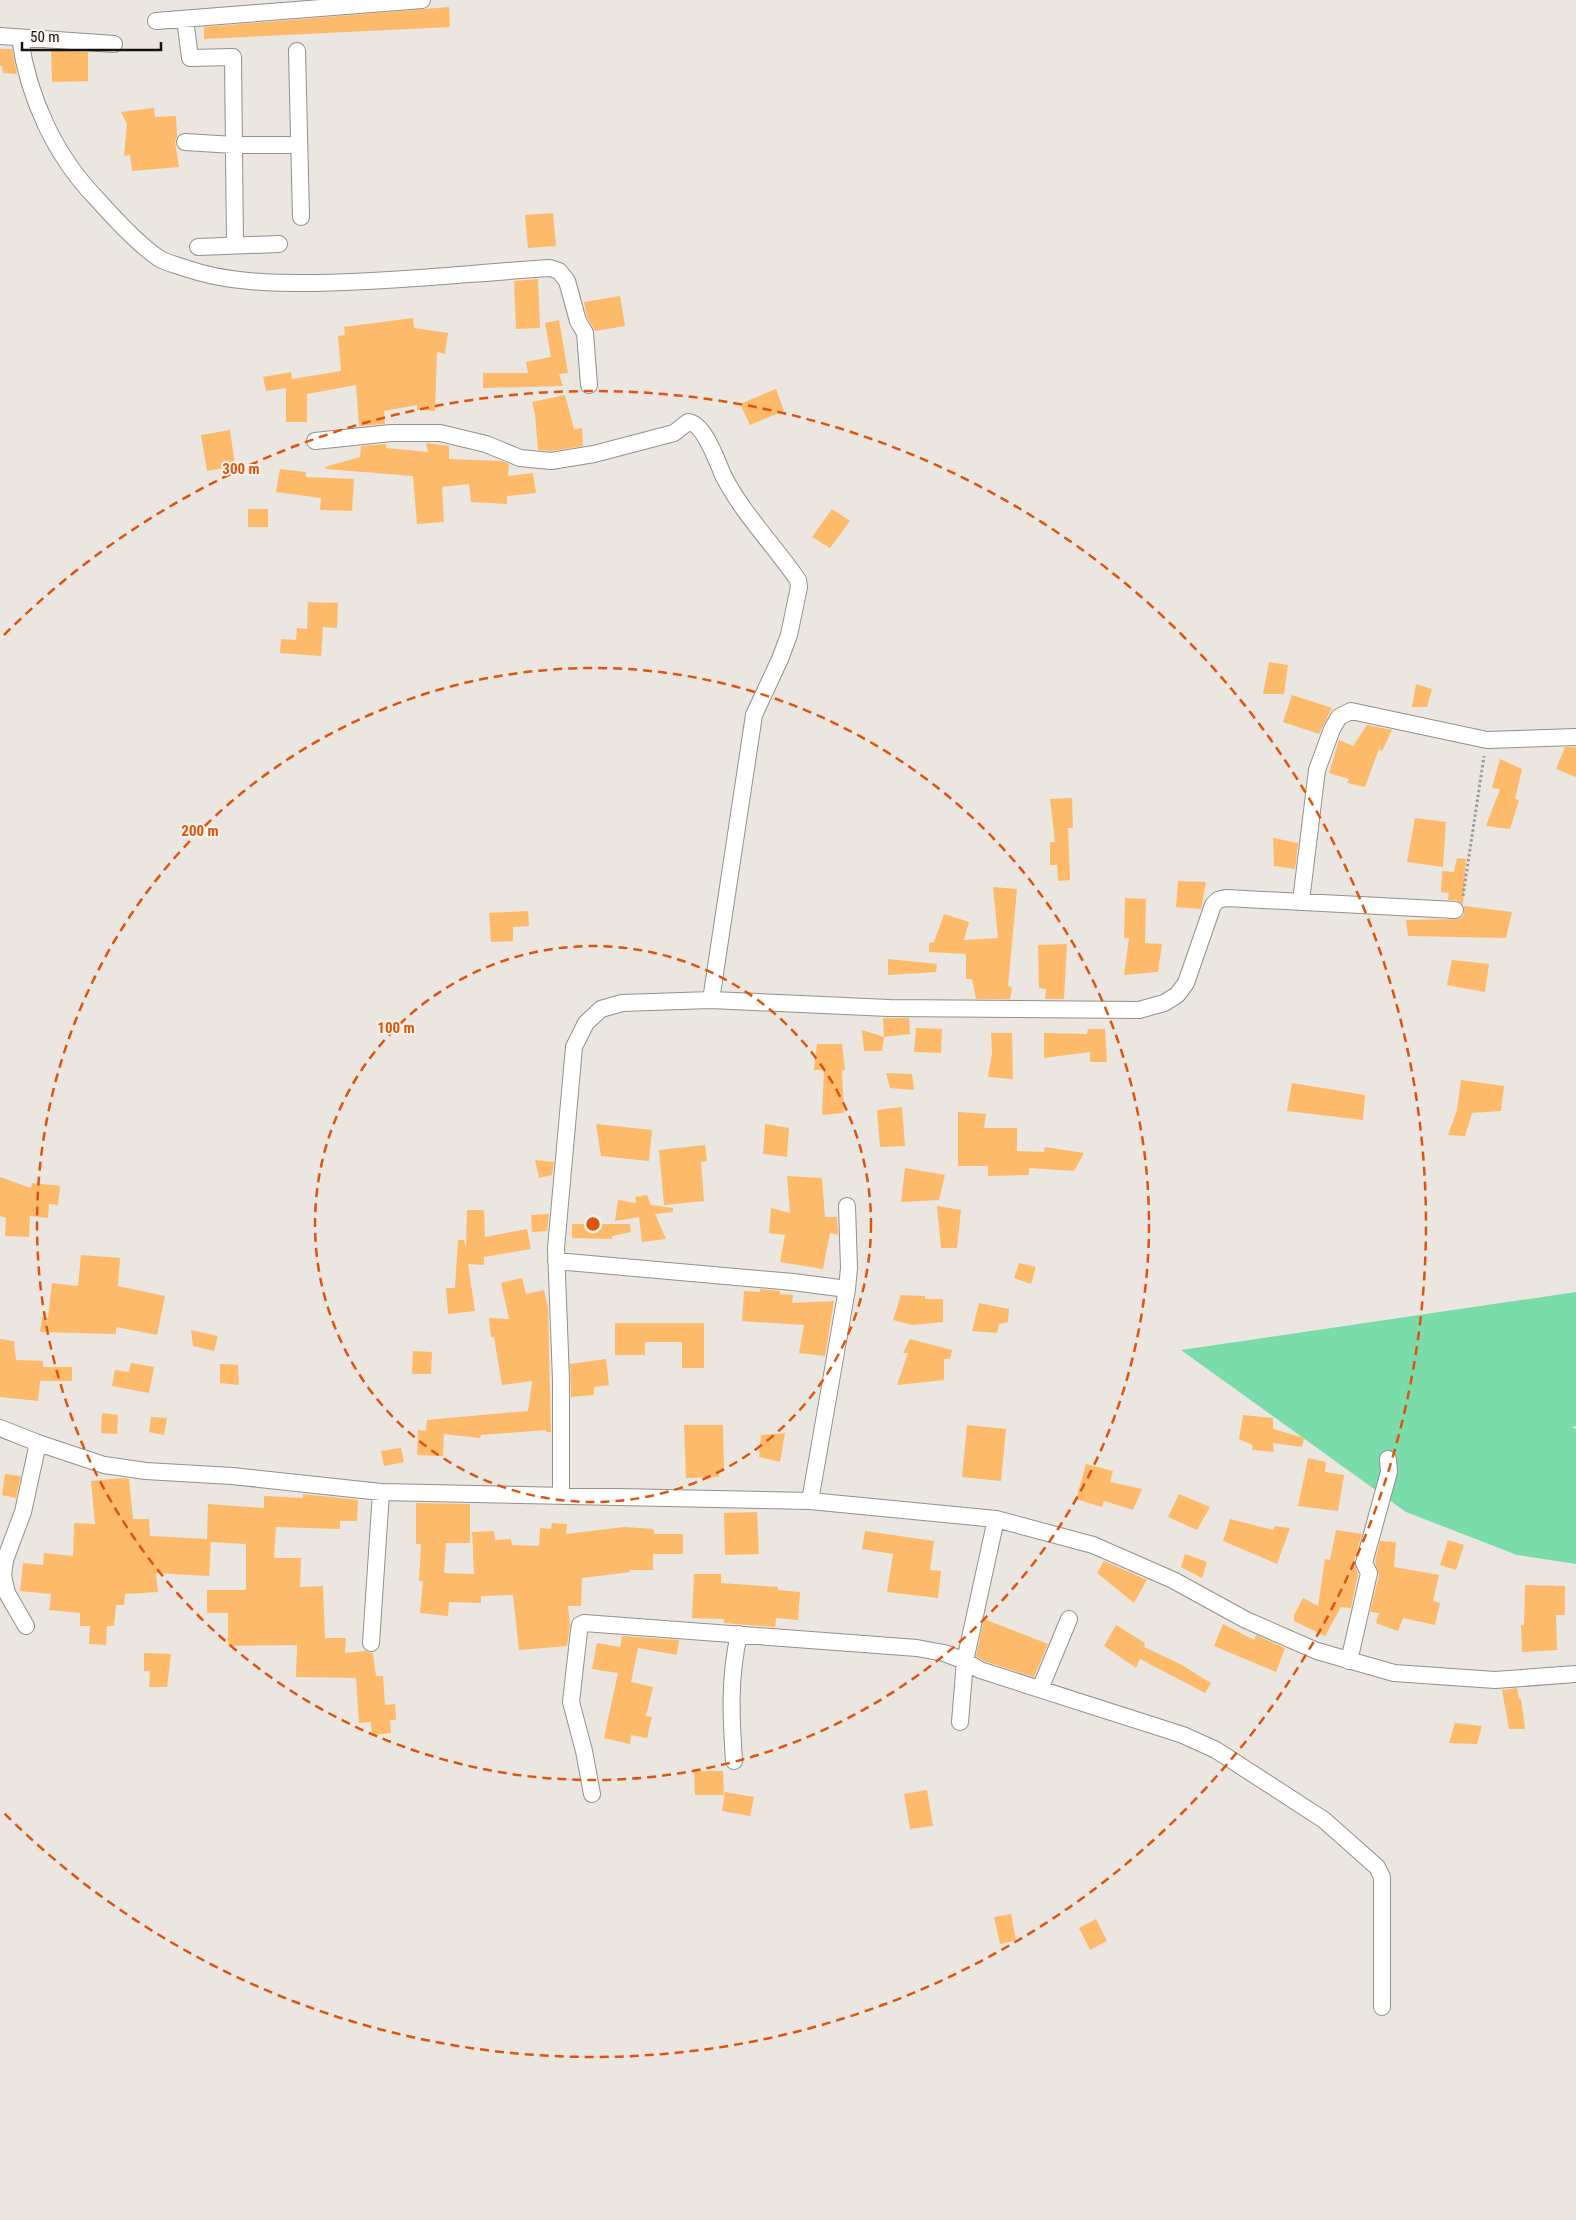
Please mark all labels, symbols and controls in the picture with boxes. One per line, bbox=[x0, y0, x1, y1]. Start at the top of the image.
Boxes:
scale bar bbox=[22, 20, 161, 52]
text: 50 m bbox=[30, 28, 60, 46]
text: 300 m bbox=[222, 460, 260, 478]
text: 200 m bbox=[181, 822, 219, 840]
text: 100 m bbox=[377, 1019, 415, 1037]
centre of rings bbox=[584, 1215, 602, 1233]

